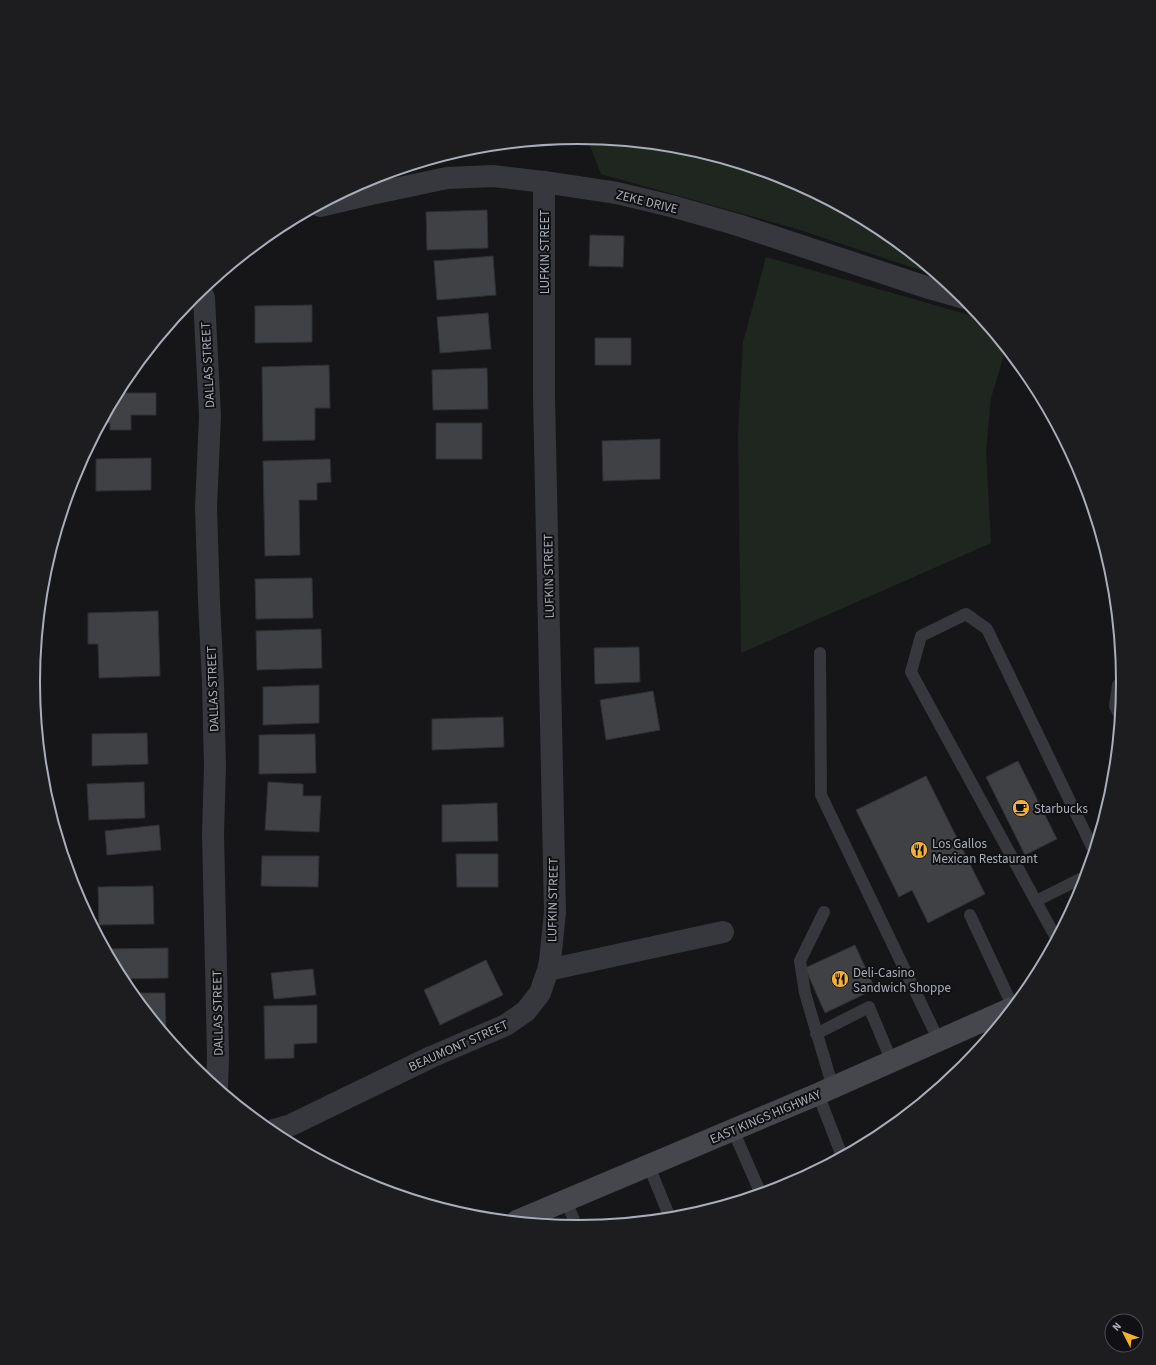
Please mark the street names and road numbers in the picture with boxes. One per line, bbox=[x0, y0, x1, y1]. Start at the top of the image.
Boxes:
street label: ZEKE DRIVE bbox=[614, 186, 680, 218]
street label: LUFKIN STREET bbox=[536, 210, 554, 294]
street label: DALLAS STREET bbox=[197, 322, 219, 408]
street label: LUFKIN STREET bbox=[539, 534, 559, 618]
street label: DALLAS STREET bbox=[203, 646, 223, 732]
street label: LUFKIN STREET bbox=[543, 858, 563, 942]
street label: DALLAS STREET bbox=[208, 970, 228, 1056]
street label: BEAUMONT STREET bbox=[406, 1016, 511, 1076]
street label: EAST KINGS HIGHWAY bbox=[707, 1085, 824, 1148]

